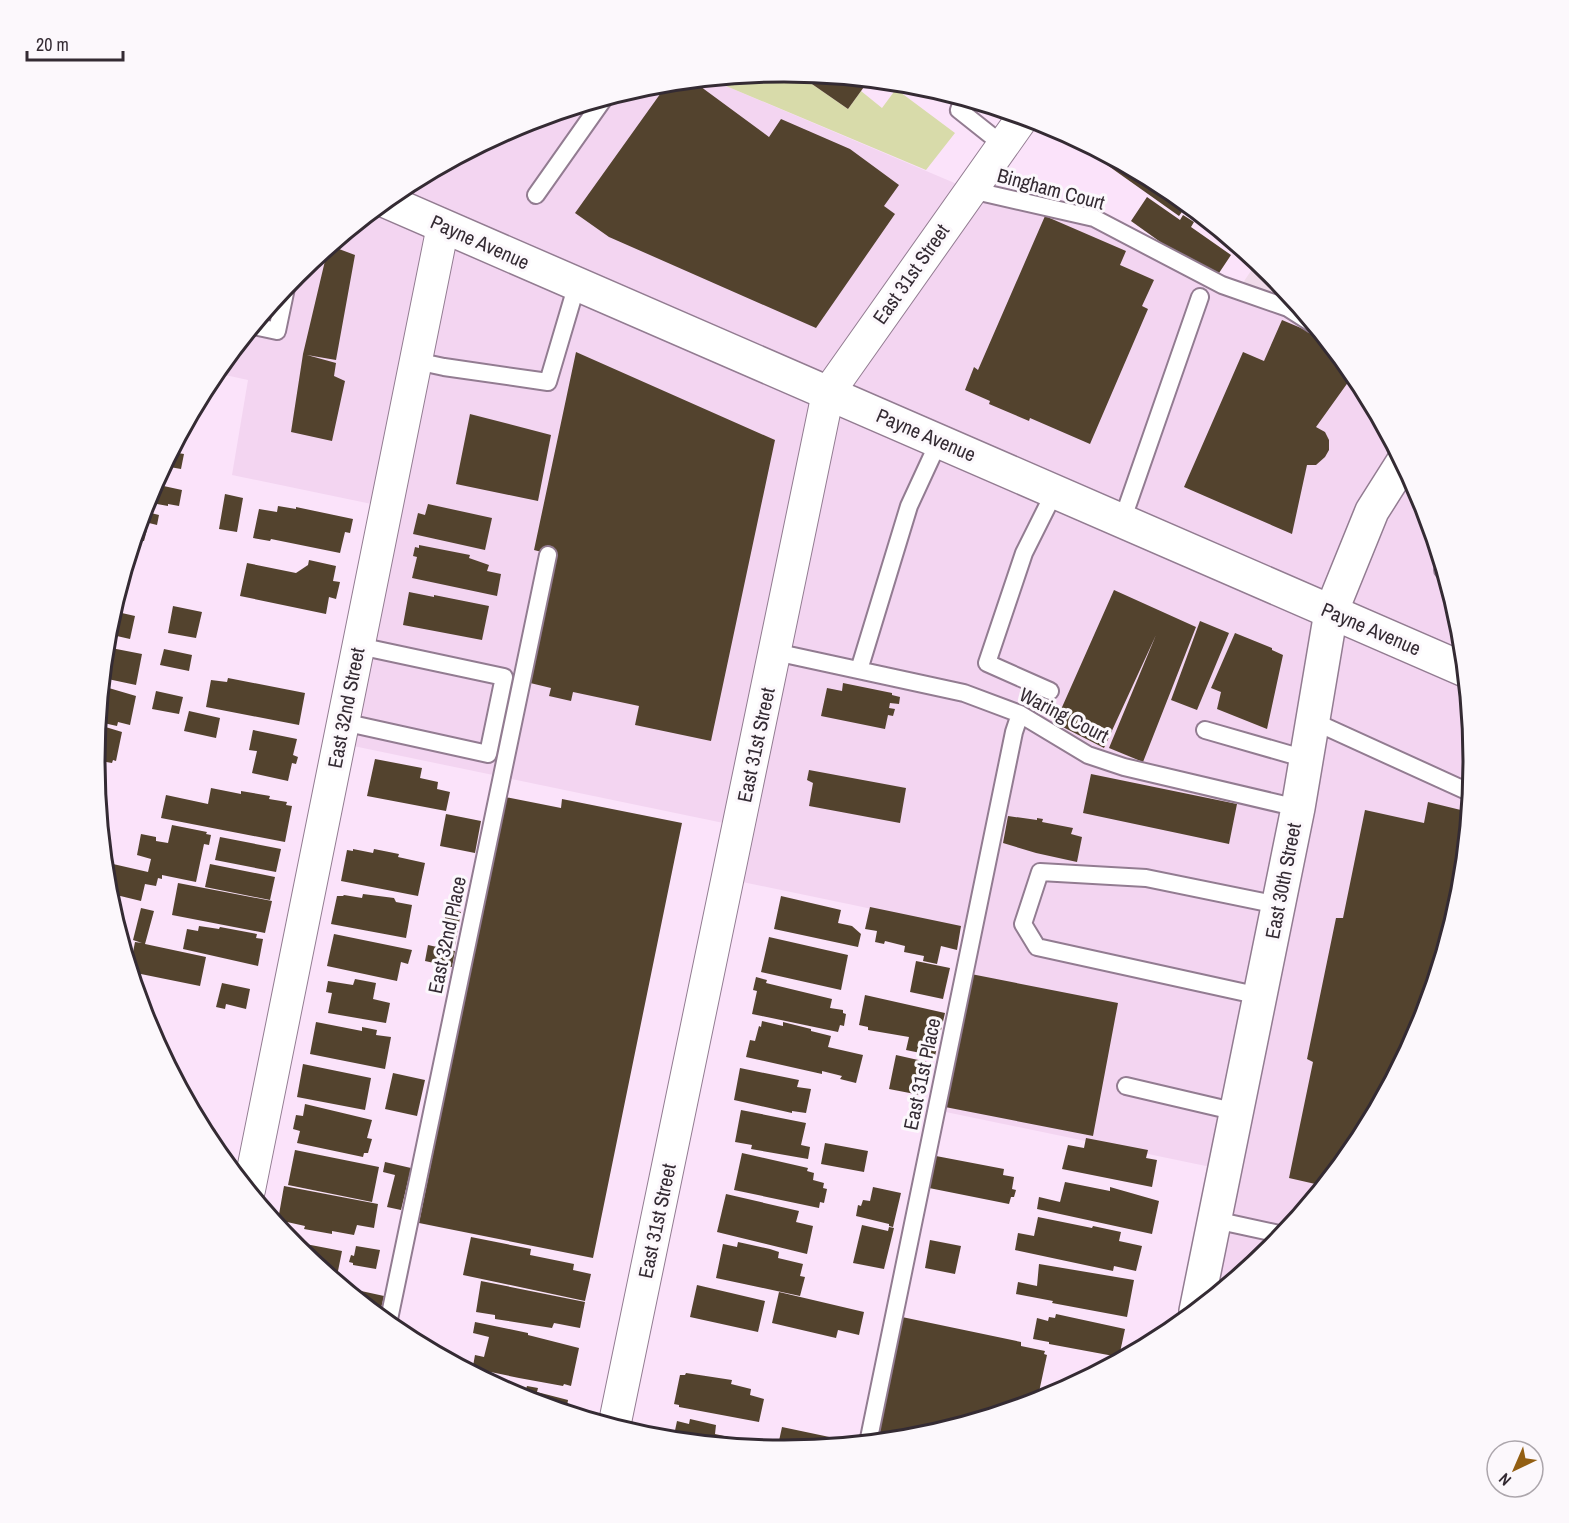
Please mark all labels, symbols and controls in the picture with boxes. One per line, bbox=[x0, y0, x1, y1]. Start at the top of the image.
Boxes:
scale bar bbox=[27, 24, 123, 62]
text: 20 m bbox=[36, 32, 69, 57]
street label: Bingham Court bbox=[994, 161, 1108, 216]
street label: Payne Avenue bbox=[427, 208, 534, 275]
street label: East 31st Street bbox=[866, 218, 955, 329]
street label: Payne Avenue bbox=[872, 402, 980, 468]
street label: Payne Avenue bbox=[1317, 596, 1425, 662]
street label: East 32nd Street bbox=[321, 645, 371, 770]
street label: Waring Court bbox=[1015, 681, 1114, 749]
street label: East 31st Street bbox=[730, 685, 781, 805]
street label: East 30th Street bbox=[1258, 820, 1307, 941]
street label: East 32nd Place bbox=[421, 874, 472, 996]
street label: East 31st Place bbox=[896, 1015, 947, 1132]
street label: East 31st Street bbox=[631, 1161, 682, 1281]
north arrow bbox=[1485, 1439, 1545, 1499]
text: N bbox=[1494, 1469, 1516, 1491]

